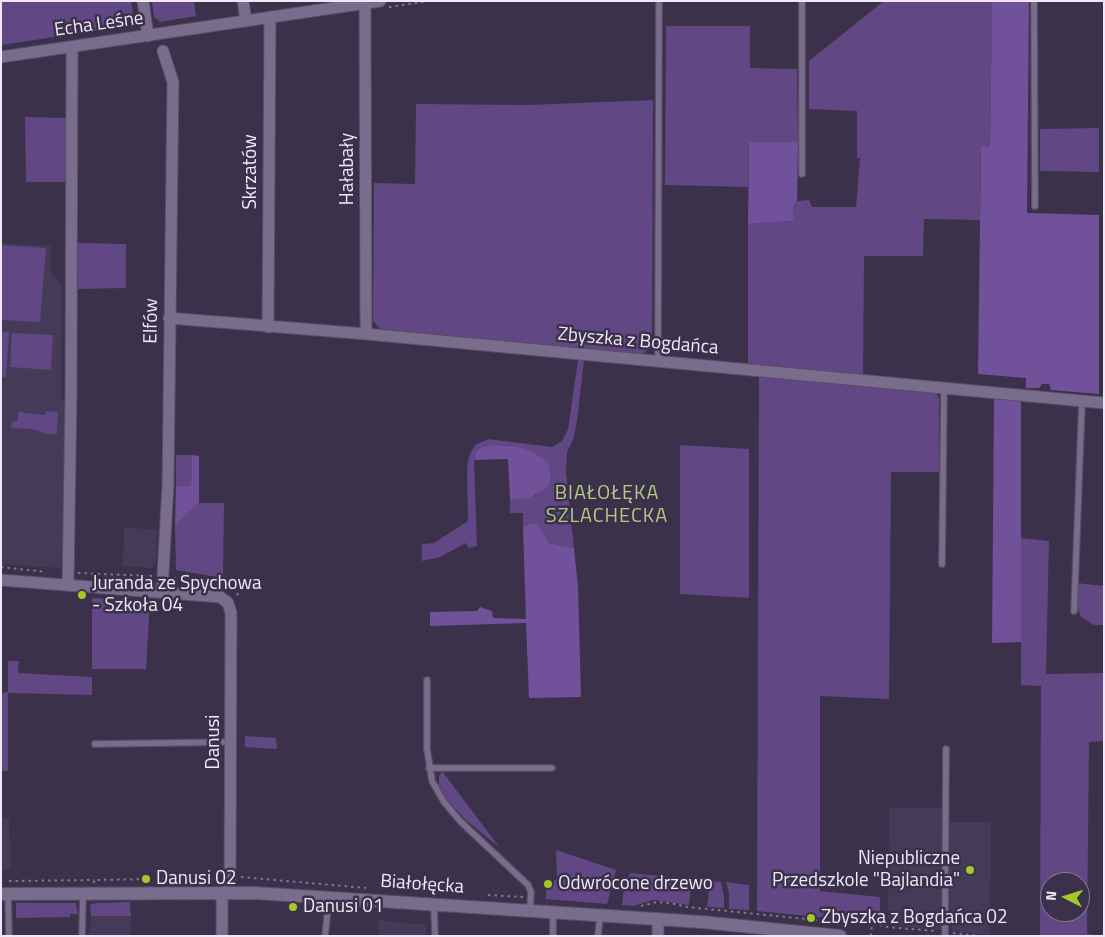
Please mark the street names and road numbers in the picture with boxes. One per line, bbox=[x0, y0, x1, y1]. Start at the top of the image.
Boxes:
street label: Echa Leśne bbox=[53, 7, 145, 43]
street label: Hałabały bbox=[337, 133, 359, 205]
street label: Skrzatów bbox=[240, 134, 262, 210]
street label: Elfów bbox=[140, 298, 164, 344]
street label: Zbyszka z Bogdańca bbox=[557, 324, 719, 360]
street label: Danusi bbox=[203, 714, 225, 770]
street label: Białołęcka bbox=[379, 871, 465, 899]

